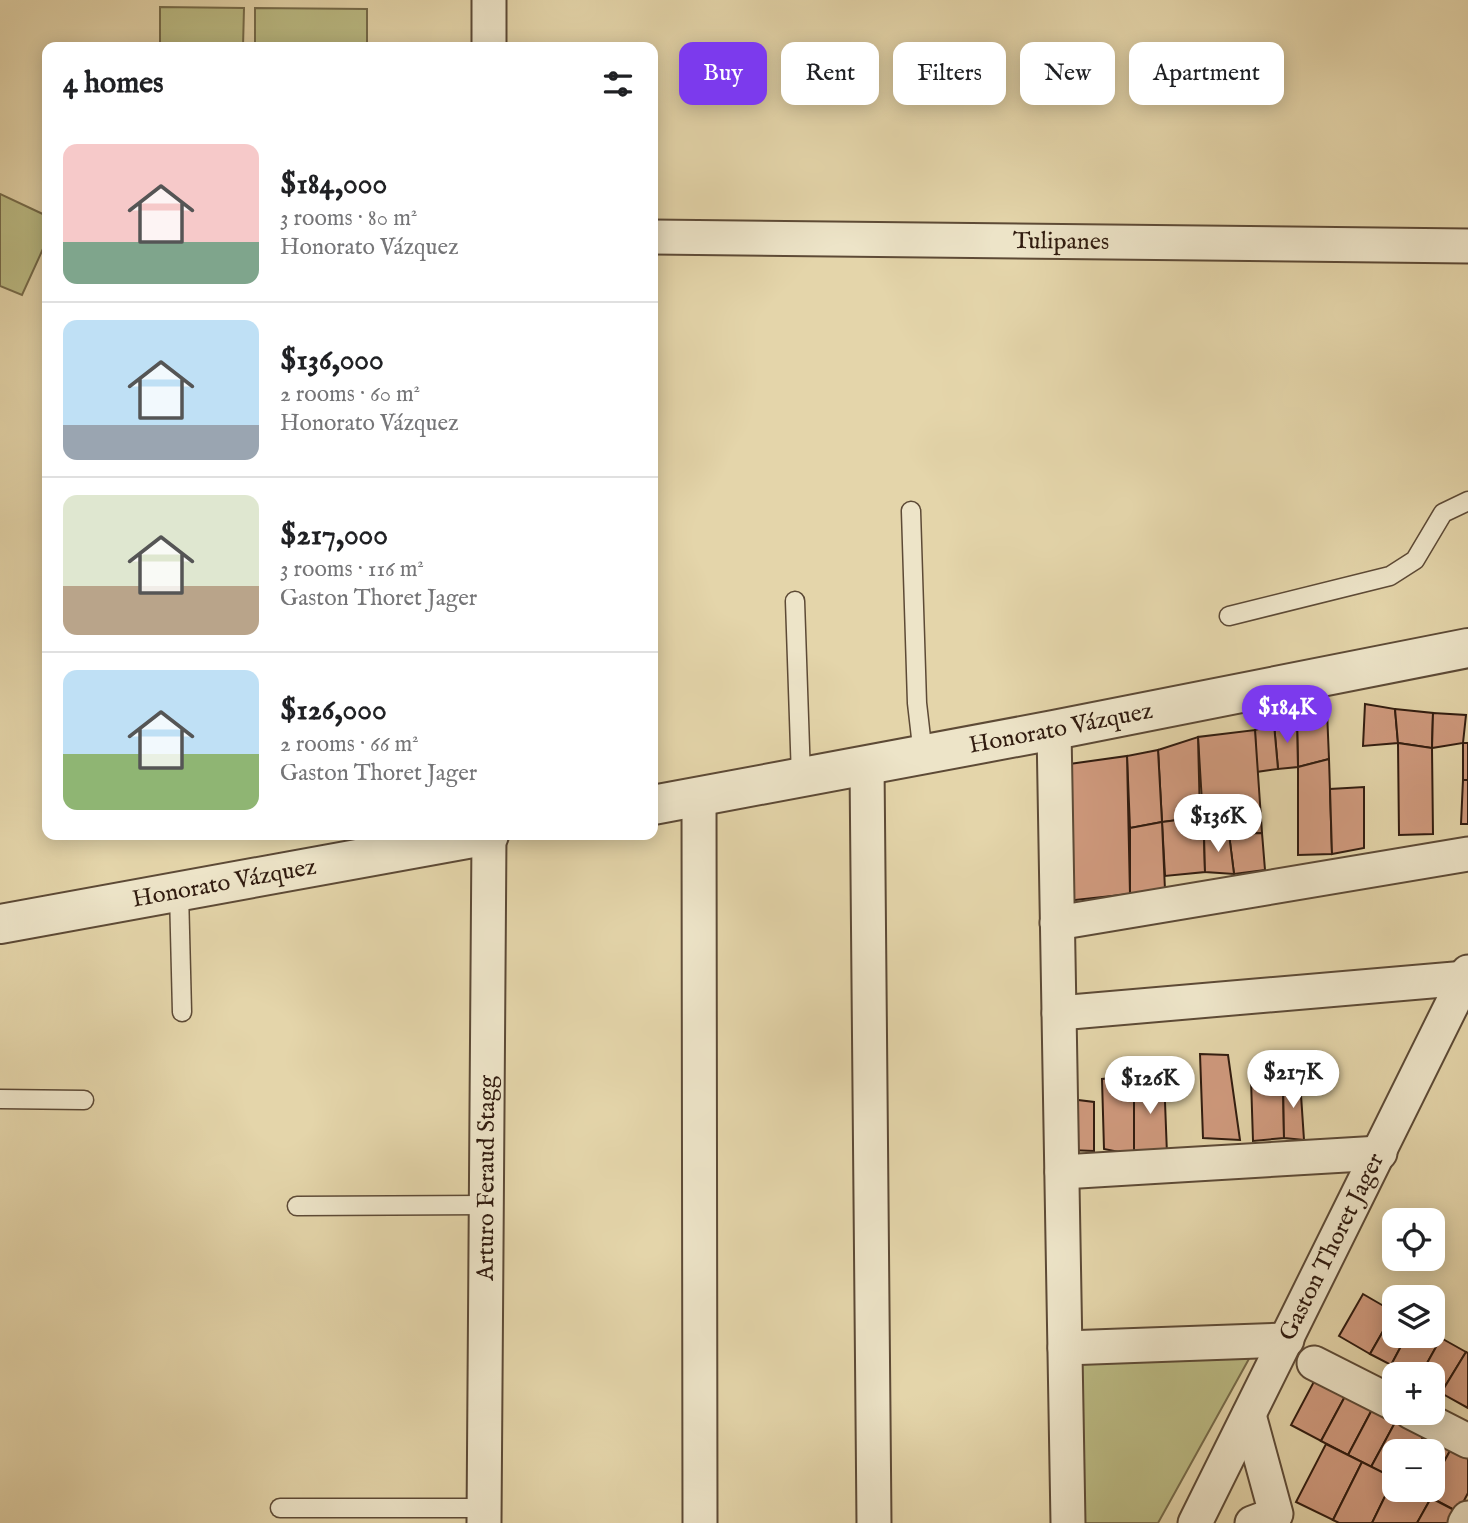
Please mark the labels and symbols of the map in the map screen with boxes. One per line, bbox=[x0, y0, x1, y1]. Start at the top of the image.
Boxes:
street label: Tulipanes bbox=[1013, 225, 1109, 258]
pin: $184K bbox=[1238, 686, 1336, 745]
street label: Honorato Vázquez bbox=[966, 695, 1155, 761]
pin: $136K bbox=[1169, 794, 1267, 854]
street label: Honorato Vázquez bbox=[130, 851, 319, 915]
pin: $217K bbox=[1244, 1050, 1342, 1110]
pin: $126K bbox=[1101, 1056, 1199, 1116]
street label: Arturo Feraud Stagg bbox=[470, 1074, 503, 1282]
street label: Gaston Thoret Jager bbox=[1272, 1148, 1391, 1346]

